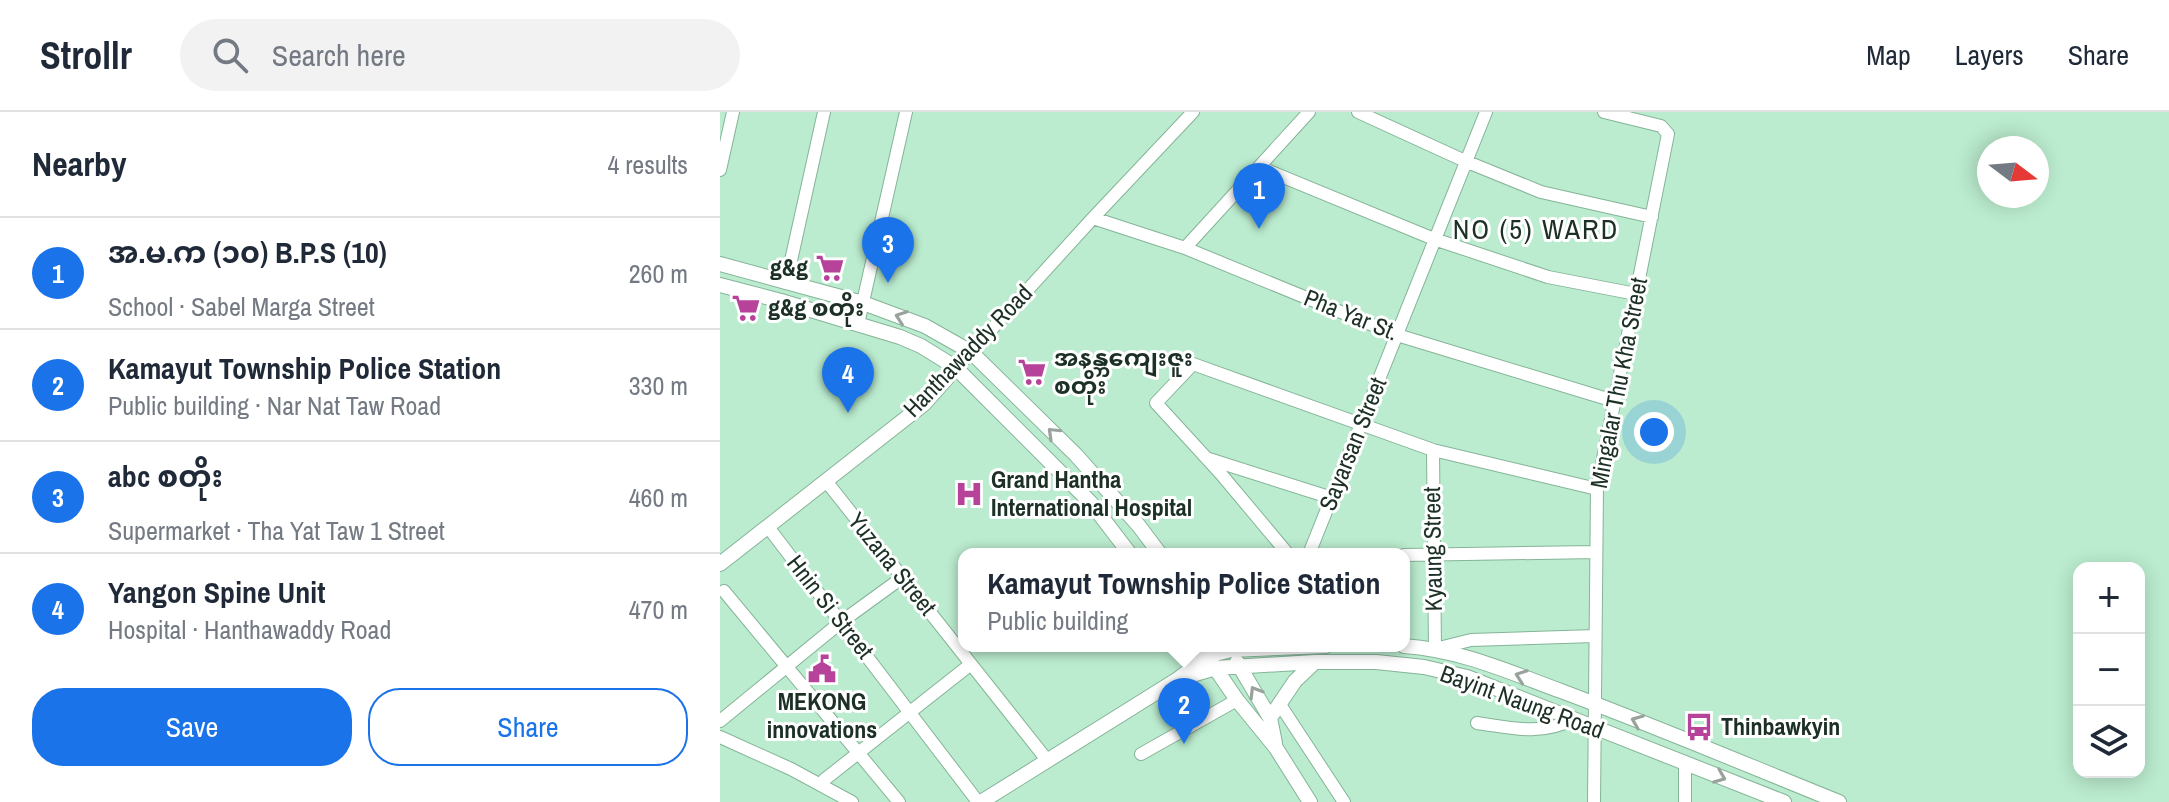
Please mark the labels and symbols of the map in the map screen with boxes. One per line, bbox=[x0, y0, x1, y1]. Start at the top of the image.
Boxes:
north arrow bbox=[1977, 136, 2049, 208]
pin: 1 bbox=[1233, 163, 1285, 229]
district label: NO (5) WARD bbox=[1453, 210, 1619, 248]
pin: 3 bbox=[862, 217, 914, 283]
place label: g&g bbox=[770, 251, 808, 283]
supermarket icon: g&g bbox=[815, 253, 845, 283]
street label: Mingalar Thu Kha Street bbox=[1582, 274, 1654, 491]
street label: Hanthawaddy Road bbox=[896, 277, 1039, 424]
street label: Pha Yar St. bbox=[1300, 281, 1403, 347]
place label: g&g စတိုး bbox=[768, 291, 864, 327]
supermarket icon: g&g စတိုး bbox=[731, 293, 761, 323]
one-way arrow bbox=[895, 310, 909, 327]
place label: အနန္တကျေးဇူး စတိုး bbox=[1054, 341, 1193, 405]
pin: 4 bbox=[822, 347, 874, 413]
supermarket icon: အနန္တကျေးဇူး စတိုး bbox=[1017, 357, 1047, 387]
street label: Sayarsan Street bbox=[1311, 372, 1394, 515]
your location bbox=[1634, 412, 1674, 452]
one-way arrow bbox=[1048, 428, 1062, 442]
place label: Grand Hantha International Hospital bbox=[991, 463, 1192, 523]
hospital icon: Grand Hantha International Hospital bbox=[954, 479, 984, 509]
street label: Kyaung Street bbox=[1415, 486, 1449, 612]
street label: Yuzana Street bbox=[841, 505, 944, 622]
street label: Hnin Si Street bbox=[780, 548, 882, 665]
public building icon: MEKONG innovations bbox=[807, 654, 837, 684]
street label: Bayint Naung Road bbox=[1436, 657, 1609, 745]
one-way arrow bbox=[1515, 669, 1529, 686]
pin: 2 bbox=[1158, 678, 1210, 744]
place label: MEKONG innovations bbox=[767, 685, 877, 745]
one-way arrow bbox=[1249, 686, 1264, 701]
place label: Thinbawkyin bbox=[1721, 710, 1840, 742]
bus stop icon: Thinbawkyin bbox=[1684, 712, 1714, 742]
one-way arrow bbox=[1631, 714, 1645, 730]
one-way arrow bbox=[1712, 767, 1726, 783]

